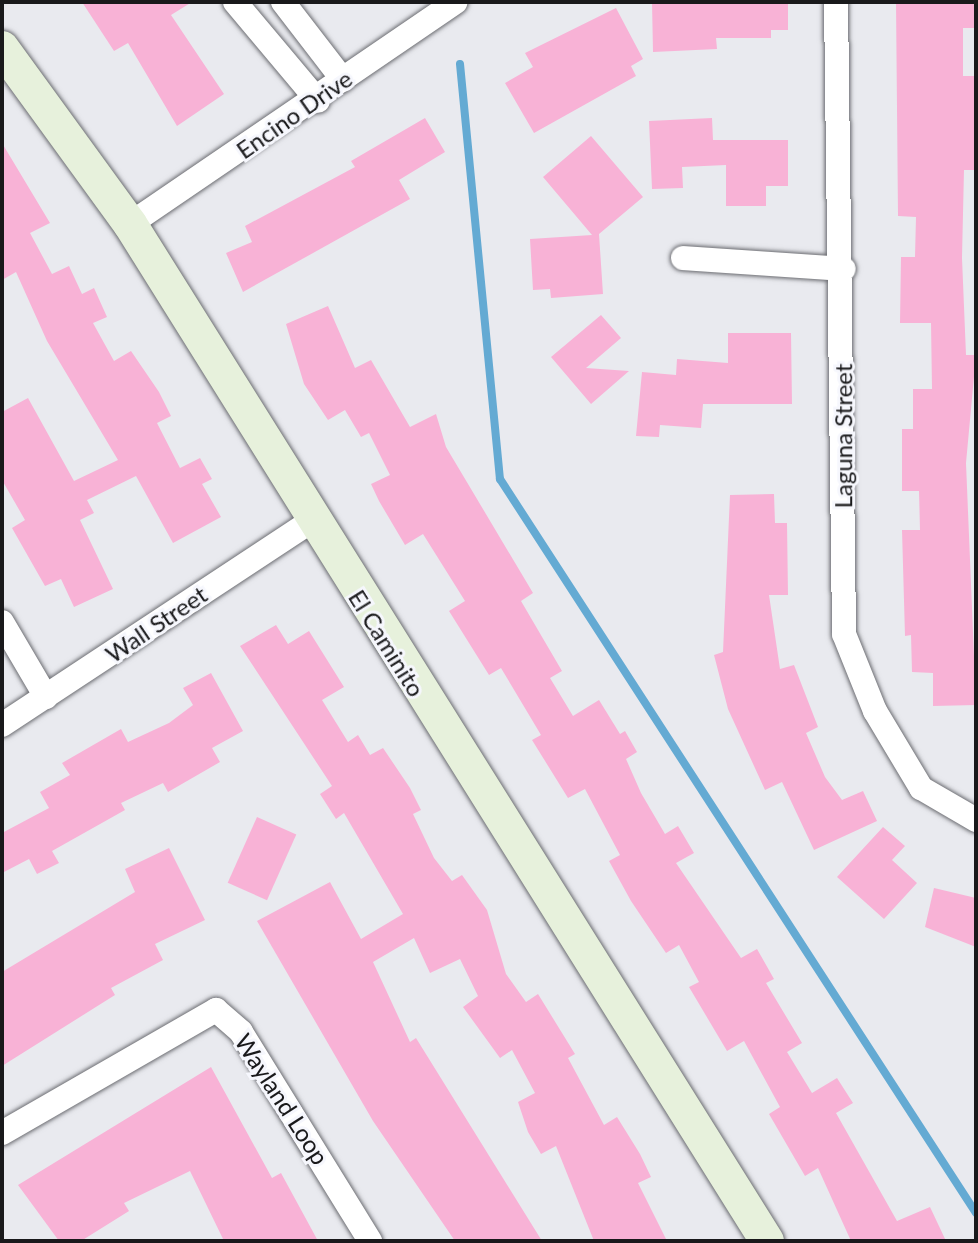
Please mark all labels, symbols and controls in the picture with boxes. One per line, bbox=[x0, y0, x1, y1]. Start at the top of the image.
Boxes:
street label: Encino Drive bbox=[231, 64, 357, 164]
street label: Laguna Street bbox=[829, 364, 857, 508]
street label: Wall Street bbox=[100, 580, 212, 668]
street label: El Caminito bbox=[343, 584, 431, 702]
street label: Wayland Loop bbox=[229, 1028, 335, 1170]

